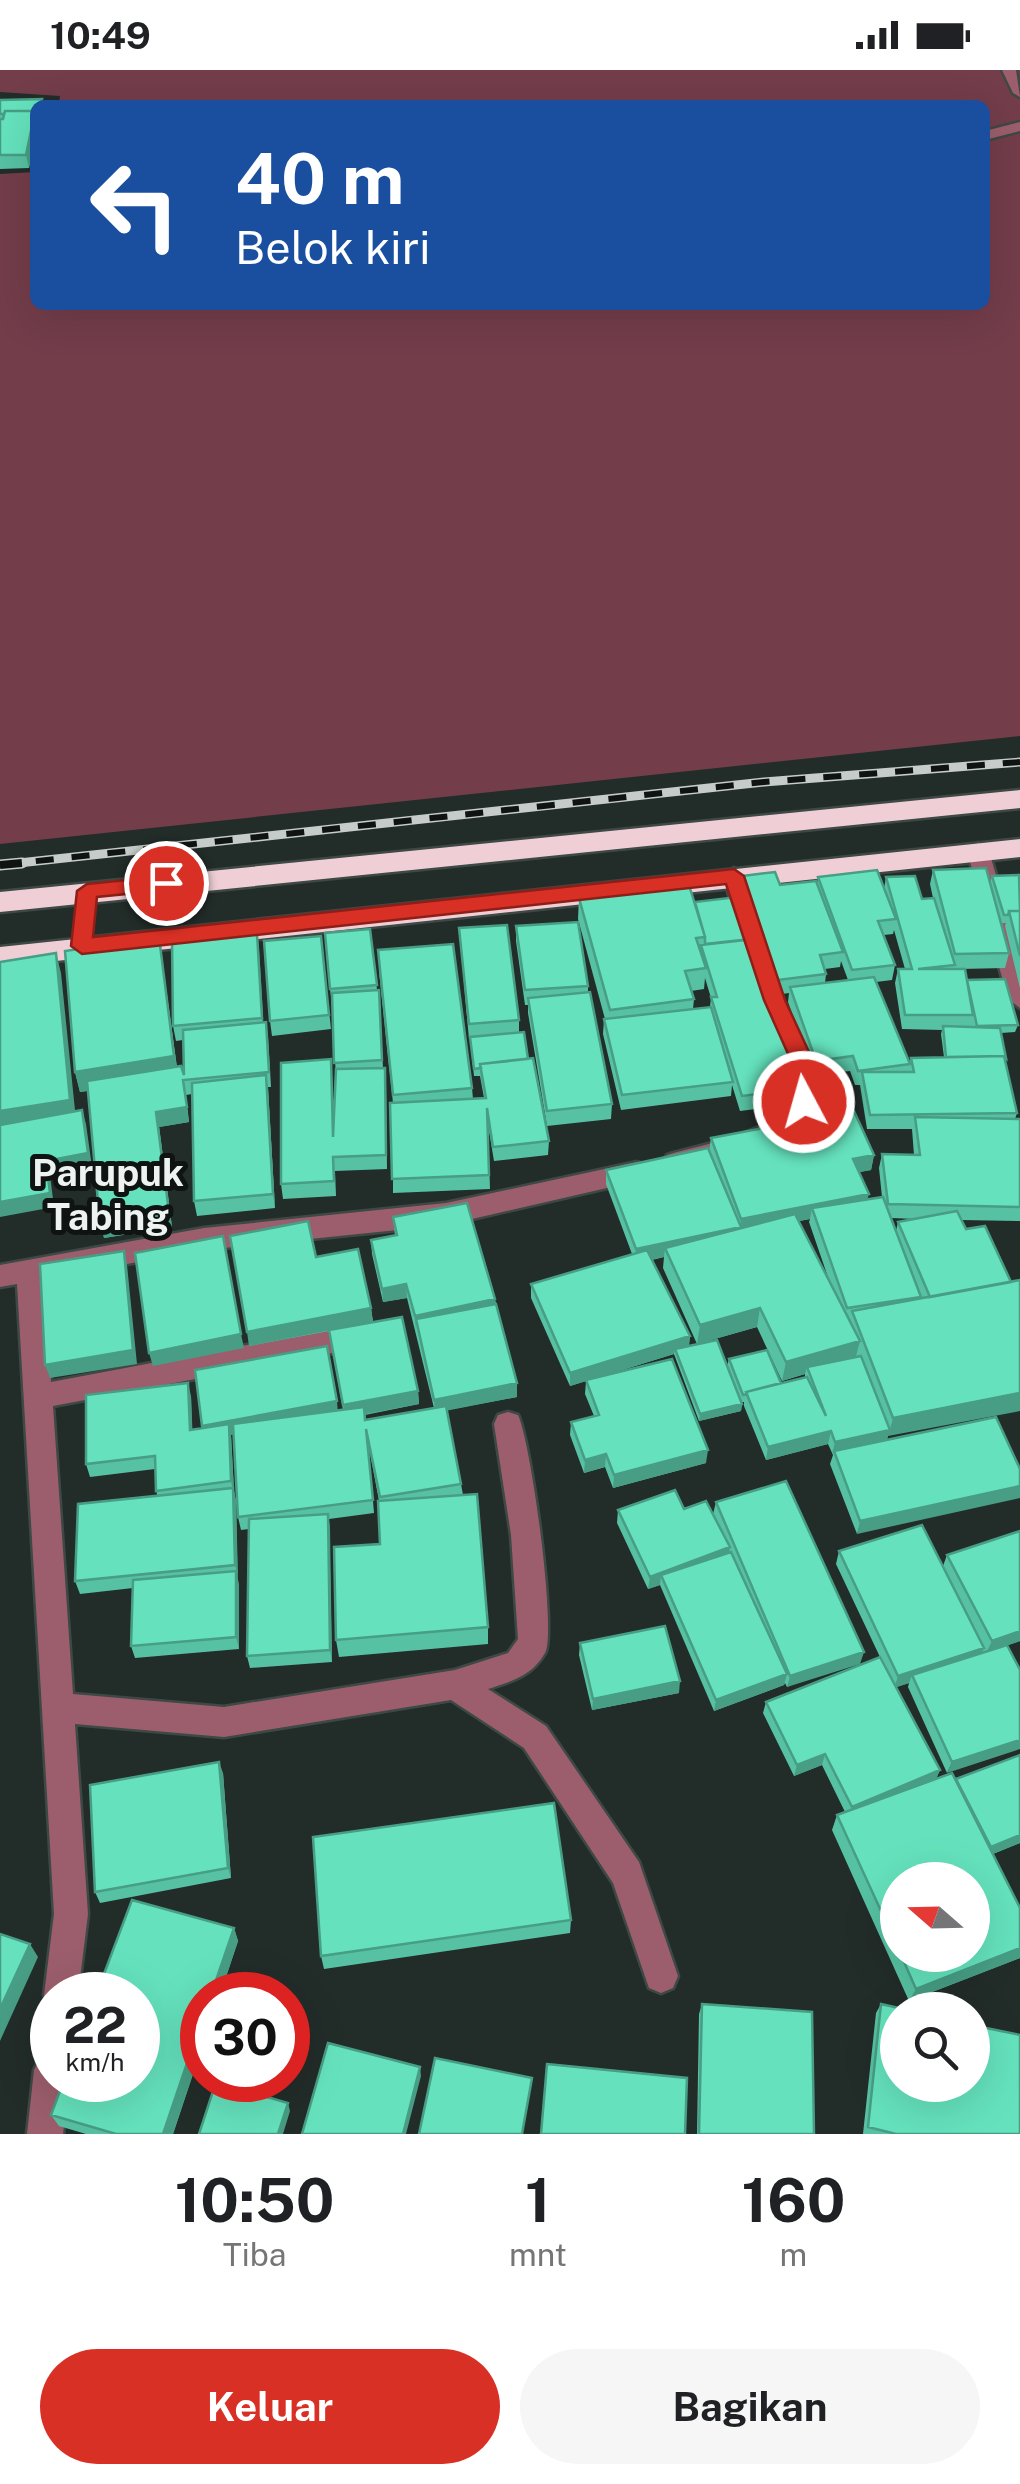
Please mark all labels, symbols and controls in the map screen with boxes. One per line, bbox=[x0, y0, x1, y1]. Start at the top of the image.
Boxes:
text: 10:49 bbox=[50, 13, 151, 58]
text: 40 m bbox=[235, 137, 405, 220]
icon: left bbox=[70, 140, 200, 270]
text: Belok kiri bbox=[235, 221, 430, 274]
pin bbox=[124, 841, 209, 926]
icon: arrive bbox=[139, 856, 194, 911]
position arrow bbox=[752, 1050, 856, 1154]
district label: Parupuk Tabing bbox=[32, 1150, 184, 1239]
north arrow bbox=[880, 1862, 990, 1972]
map controls bbox=[880, 1862, 990, 2102]
speed limit sign: 30 bbox=[180, 1972, 310, 2102]
button: search bbox=[880, 1992, 990, 2102]
text: 22 bbox=[63, 1995, 127, 2054]
text: km/h bbox=[66, 2047, 124, 2077]
text: 10:50 bbox=[175, 2165, 334, 2236]
text: 1 bbox=[525, 2165, 551, 2236]
text: 160 bbox=[742, 2165, 845, 2236]
text: Tiba bbox=[223, 2236, 286, 2273]
text: mnt bbox=[509, 2236, 567, 2273]
text: m bbox=[780, 2236, 807, 2273]
button: Keluar bbox=[40, 2349, 500, 2464]
button: Bagikan bbox=[520, 2349, 980, 2464]

